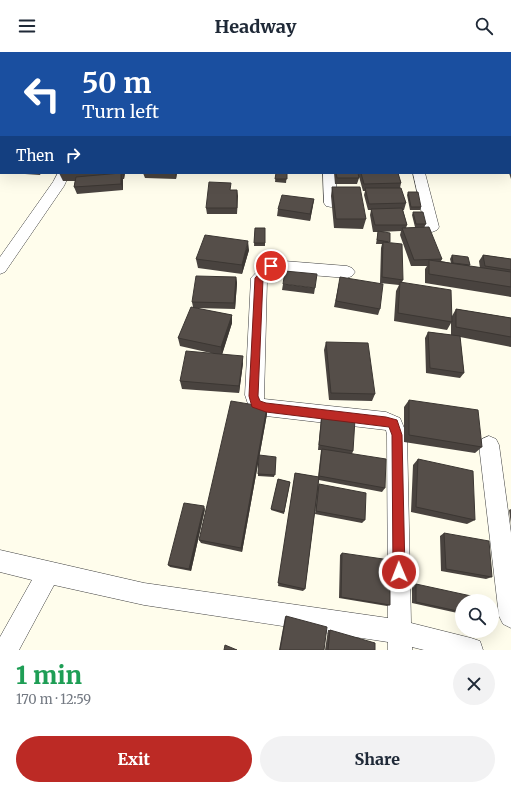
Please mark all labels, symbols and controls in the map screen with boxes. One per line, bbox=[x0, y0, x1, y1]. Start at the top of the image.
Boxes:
icon: menu bbox=[16, 15, 38, 37]
text: Headway bbox=[215, 15, 296, 38]
icon: search bbox=[473, 15, 495, 37]
text: 50 m bbox=[82, 65, 151, 101]
icon: left bbox=[16, 68, 68, 120]
text: Turn left bbox=[82, 100, 159, 123]
icon: right bbox=[62, 144, 84, 166]
text: Then bbox=[16, 146, 54, 165]
pin bbox=[254, 249, 288, 283]
icon: arrive bbox=[260, 255, 282, 277]
position arrow bbox=[378, 551, 420, 593]
map controls bbox=[455, 594, 499, 638]
button: search bbox=[455, 594, 499, 638]
text: 1 min bbox=[16, 660, 82, 691]
button: close bbox=[453, 663, 495, 705]
text: 170 m · 12:59 bbox=[16, 691, 91, 708]
button: Exit bbox=[16, 736, 252, 782]
button: Share bbox=[260, 736, 495, 782]

